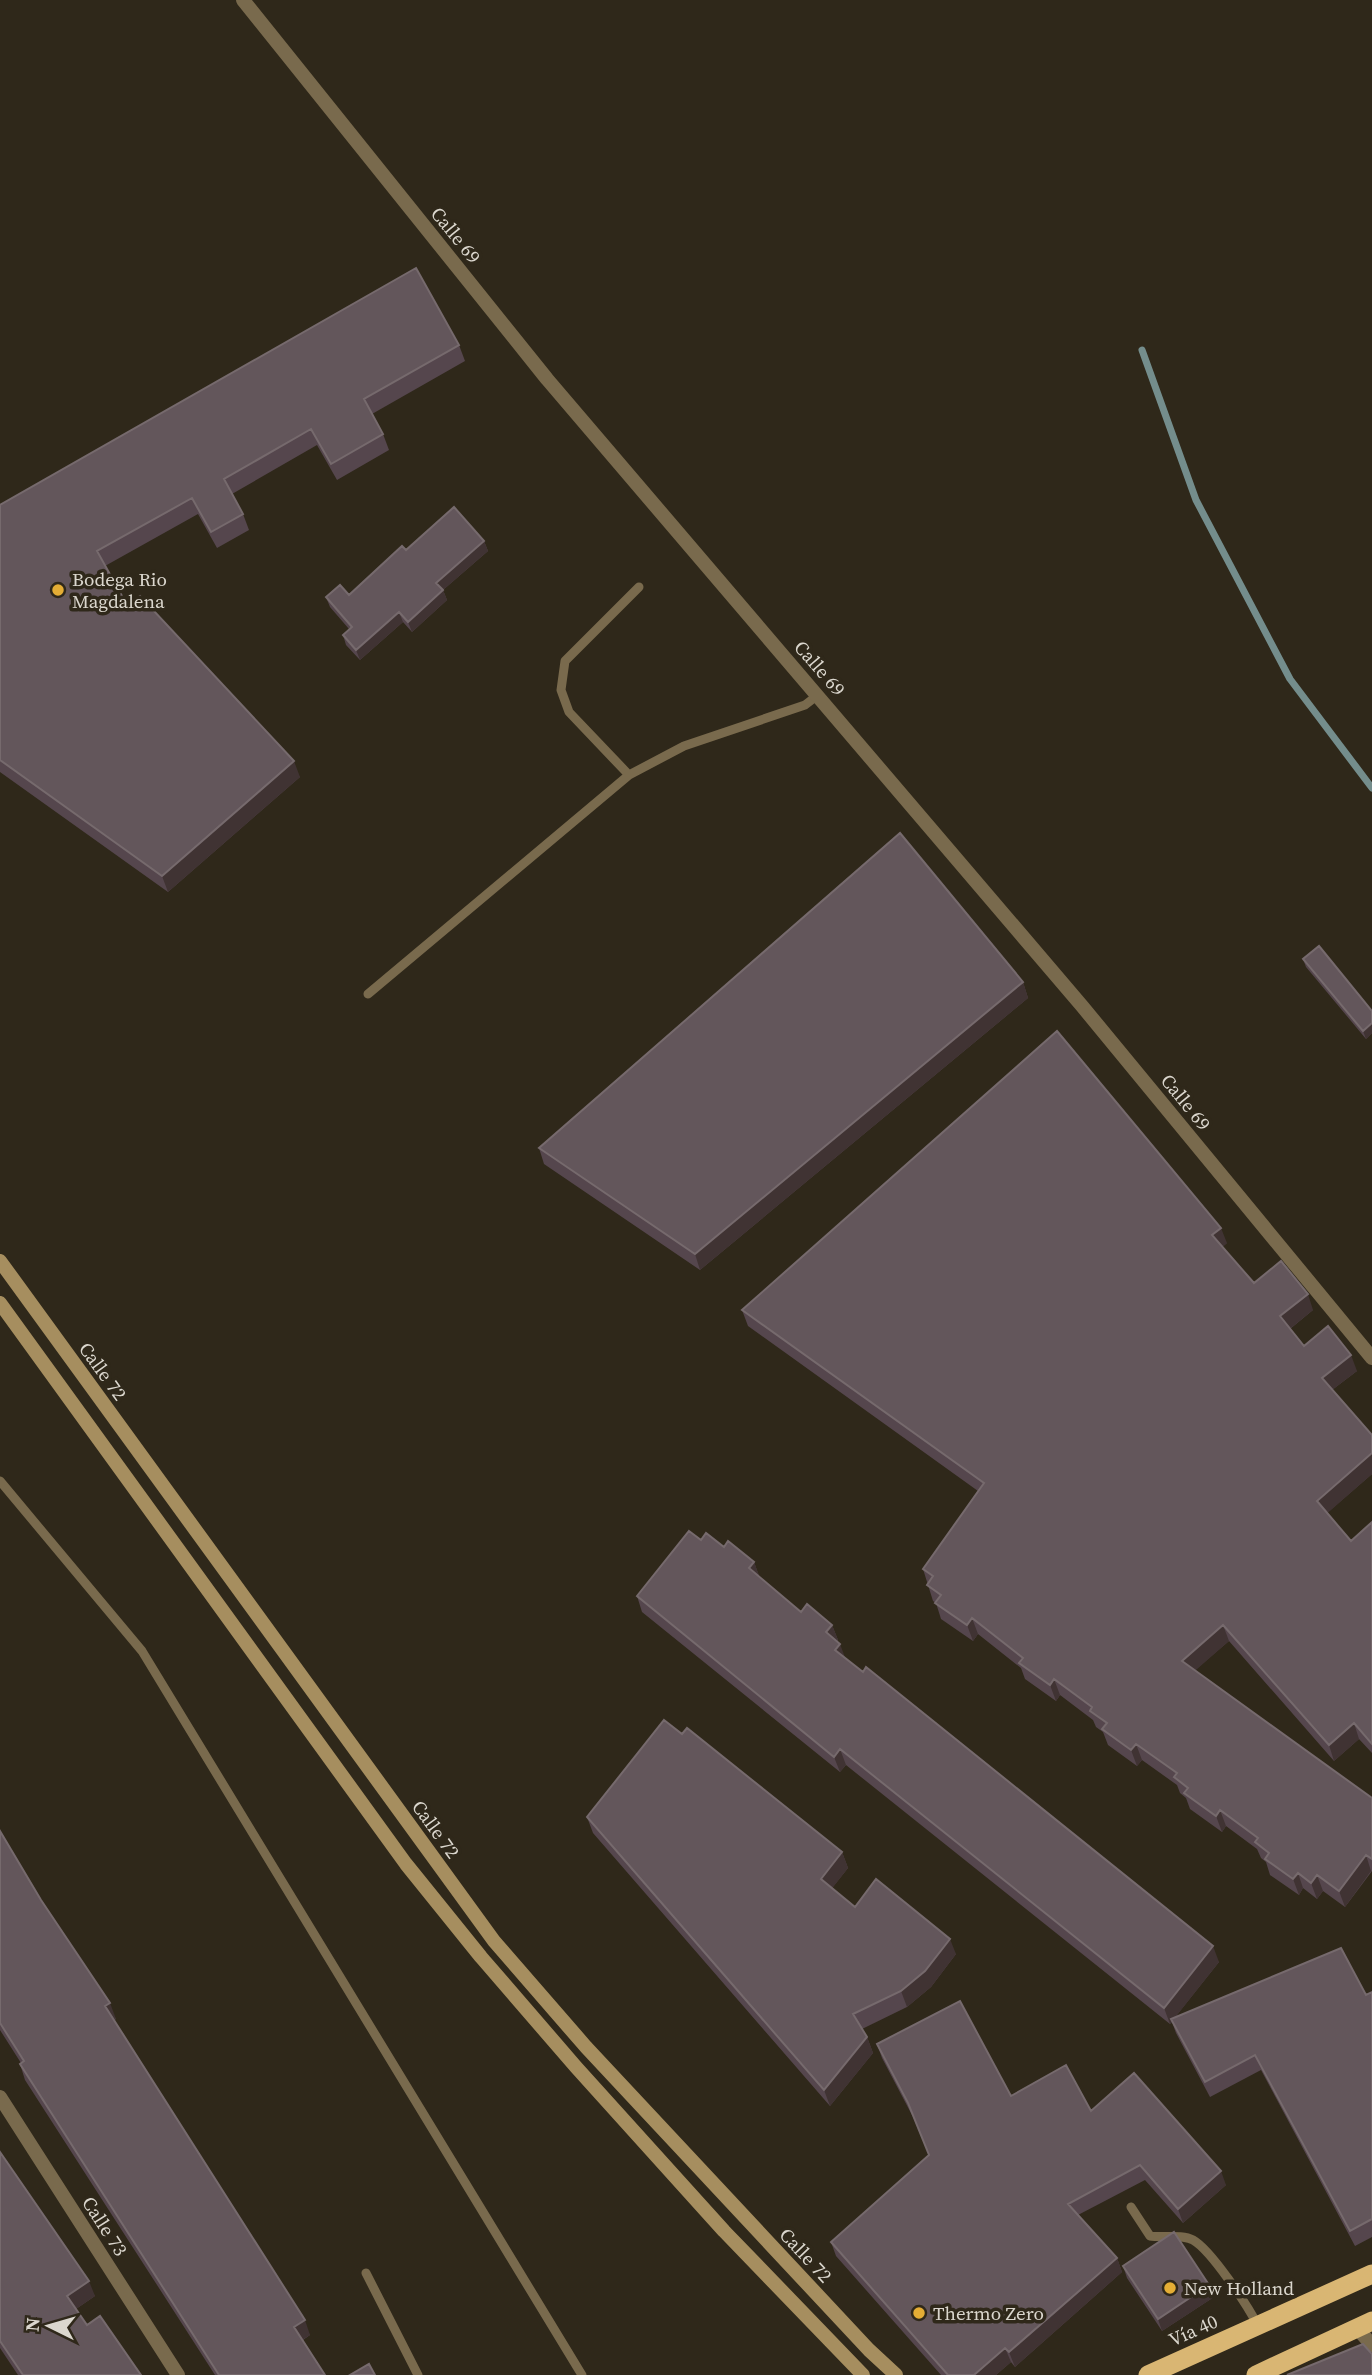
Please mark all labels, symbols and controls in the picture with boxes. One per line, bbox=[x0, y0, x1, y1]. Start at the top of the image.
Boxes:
street label: Calle 69 bbox=[425, 201, 487, 269]
place label: Bodega Rio Magdalena bbox=[72, 566, 167, 614]
marker: Bodega Rio Magdalena bbox=[50, 582, 66, 598]
street label: Calle 69 bbox=[789, 635, 851, 701]
street label: Calle 69 bbox=[1155, 1068, 1217, 1136]
street label: Calle 72 bbox=[73, 1337, 133, 1405]
street label: Calle 72 bbox=[406, 1795, 466, 1863]
street label: Calle 73 bbox=[76, 2191, 134, 2261]
street label: Calle 72 bbox=[774, 2222, 838, 2288]
place label: New Holland bbox=[1184, 2275, 1294, 2301]
marker: New Holland bbox=[1162, 2280, 1178, 2296]
north arrow bbox=[14, 2291, 84, 2361]
place label: Thermo Zero bbox=[933, 2300, 1044, 2326]
marker: Thermo Zero bbox=[911, 2305, 927, 2321]
street label: Vía 40 bbox=[1164, 2308, 1222, 2352]
text: N bbox=[19, 2316, 46, 2333]

